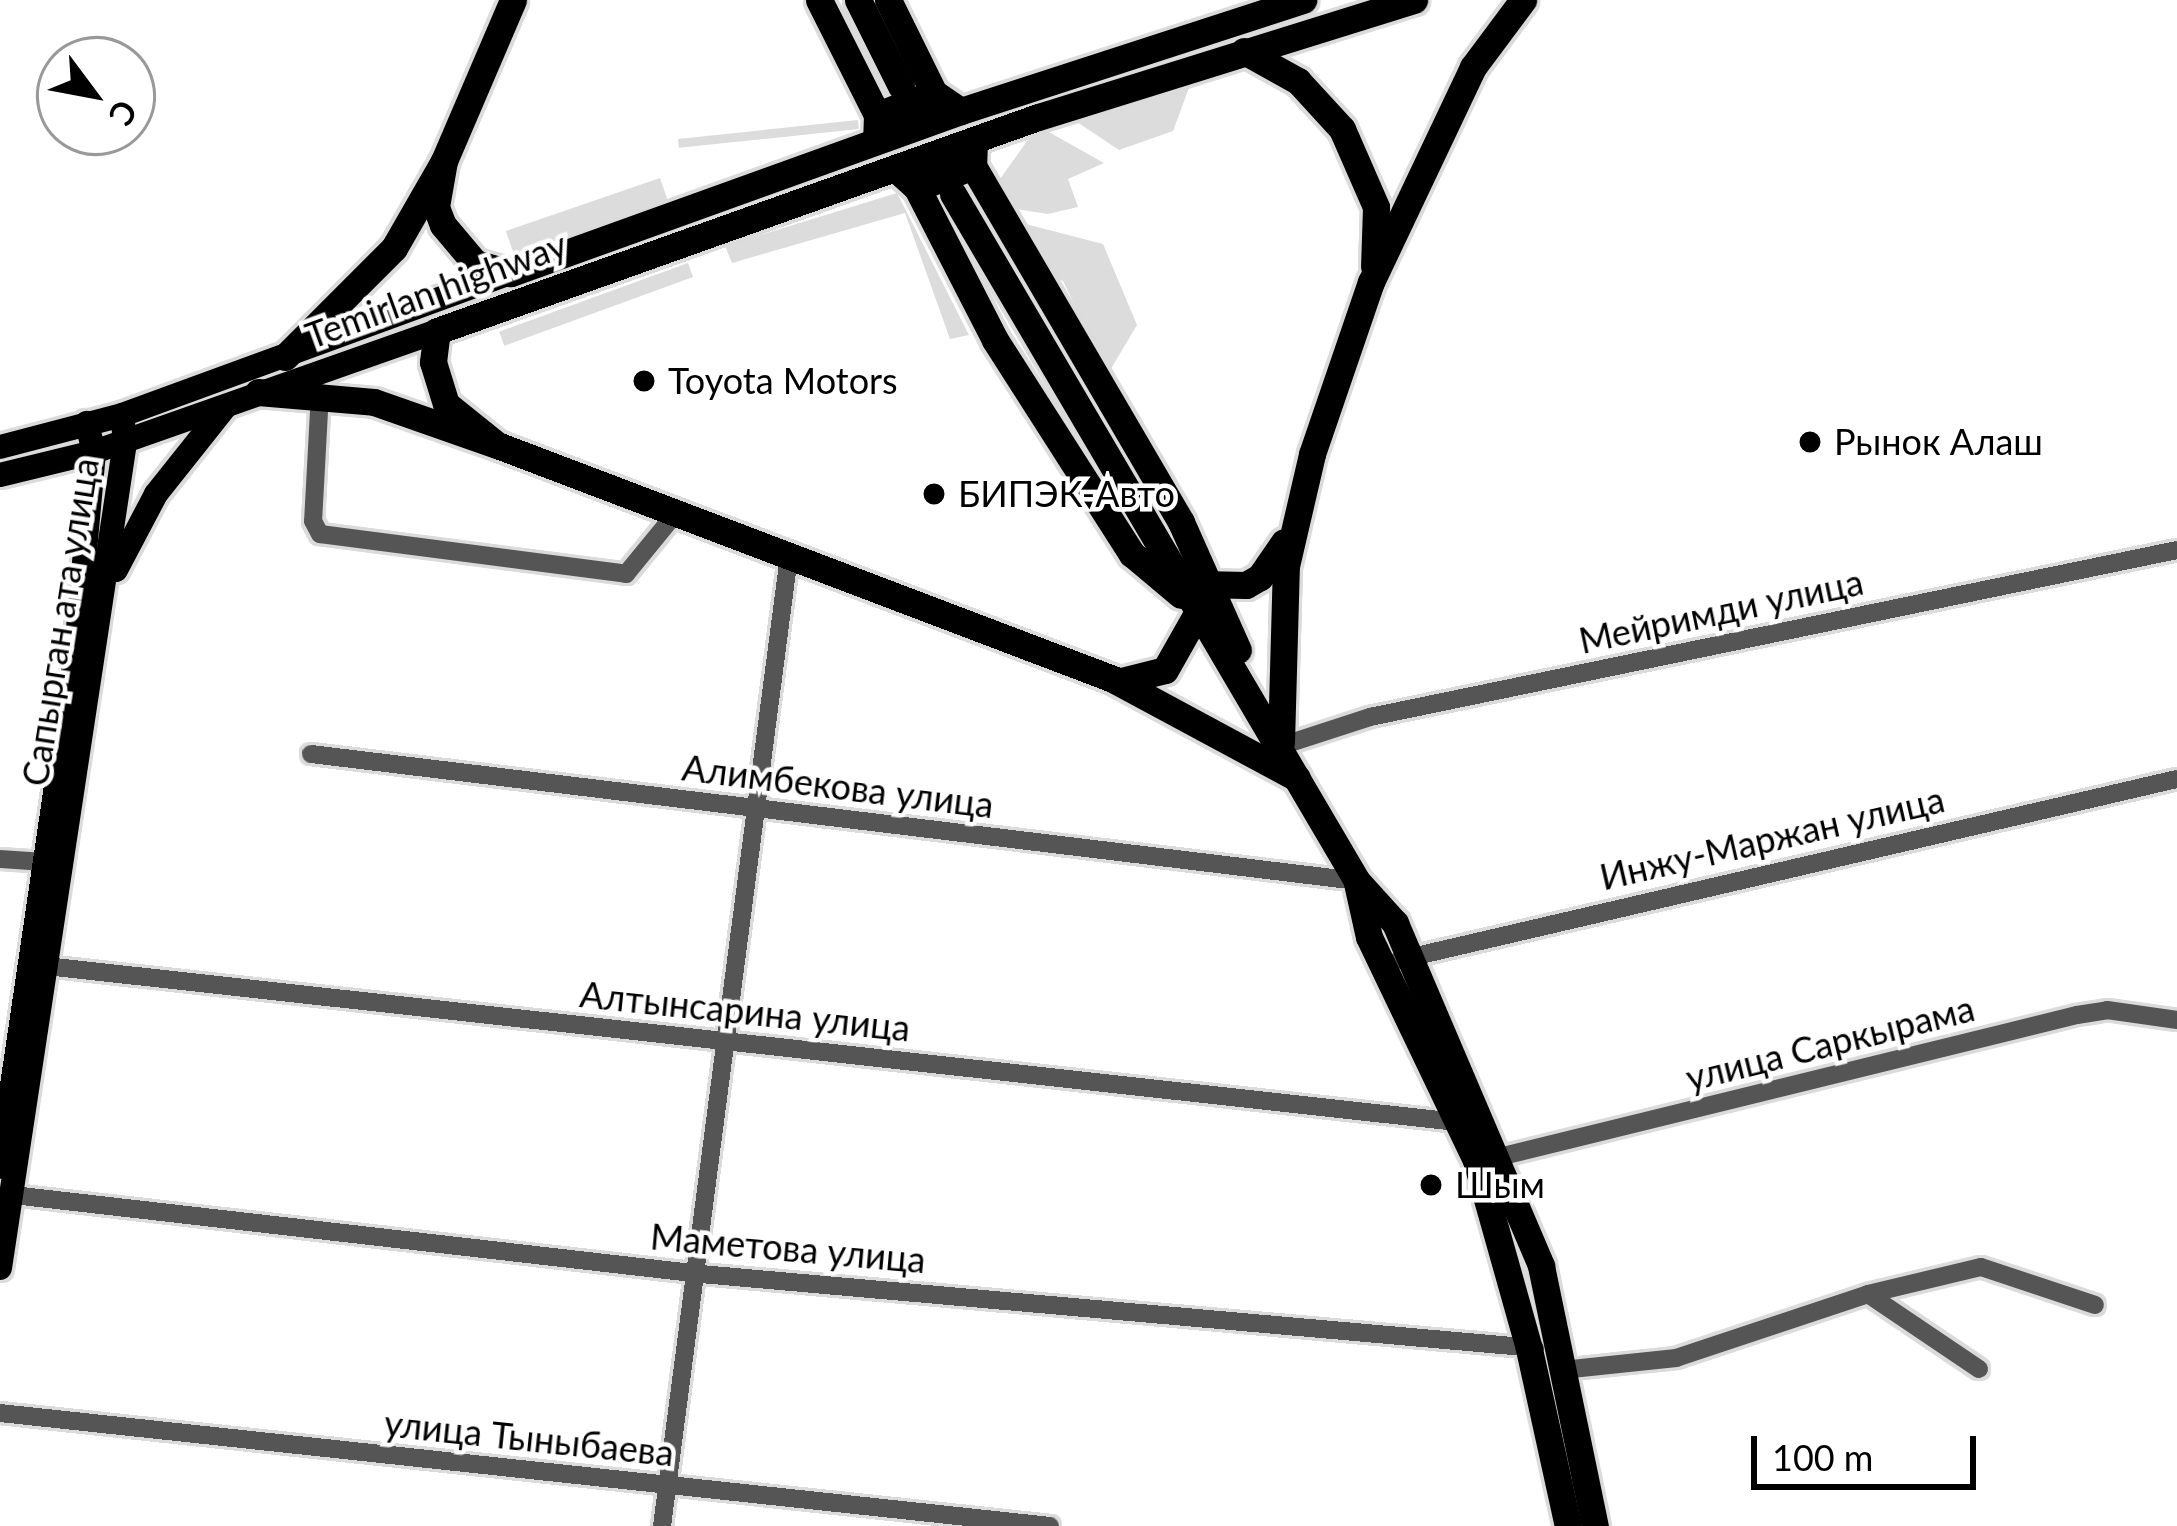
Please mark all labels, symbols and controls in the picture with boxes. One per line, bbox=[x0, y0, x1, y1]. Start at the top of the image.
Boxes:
north arrow bbox=[36, 36, 156, 156]
text: С bbox=[101, 94, 147, 133]
street label: Temirlan highway bbox=[300, 223, 572, 357]
place label: Toyota Motors bbox=[668, 359, 898, 403]
marker: Toyota Motors bbox=[631, 368, 657, 394]
place label: Рынок Алаш bbox=[1834, 420, 2043, 464]
marker: Рынок Алаш bbox=[1797, 429, 1823, 455]
street label: Сапырган ата улица bbox=[13, 455, 107, 789]
place label: БИПЭК-Авто bbox=[958, 472, 1175, 516]
marker: БИПЭК-Авто bbox=[921, 481, 947, 507]
street label: Мейримди улица bbox=[1575, 560, 1867, 662]
street label: Алимбекова улица bbox=[680, 745, 996, 827]
street label: Инжу-Маржан улица bbox=[1596, 777, 1948, 899]
street label: Алтынсарина улица bbox=[578, 972, 912, 1050]
street label: улица Саркырама bbox=[1681, 986, 1979, 1100]
place label: Шым bbox=[1455, 1163, 1545, 1207]
marker: Шым bbox=[1418, 1172, 1444, 1198]
street label: Маметова улица bbox=[649, 1214, 927, 1282]
street label: улица Тыныбаева bbox=[382, 1401, 676, 1475]
scale bar bbox=[1757, 1412, 1982, 1486]
text: 100 m bbox=[1772, 1435, 1873, 1479]

